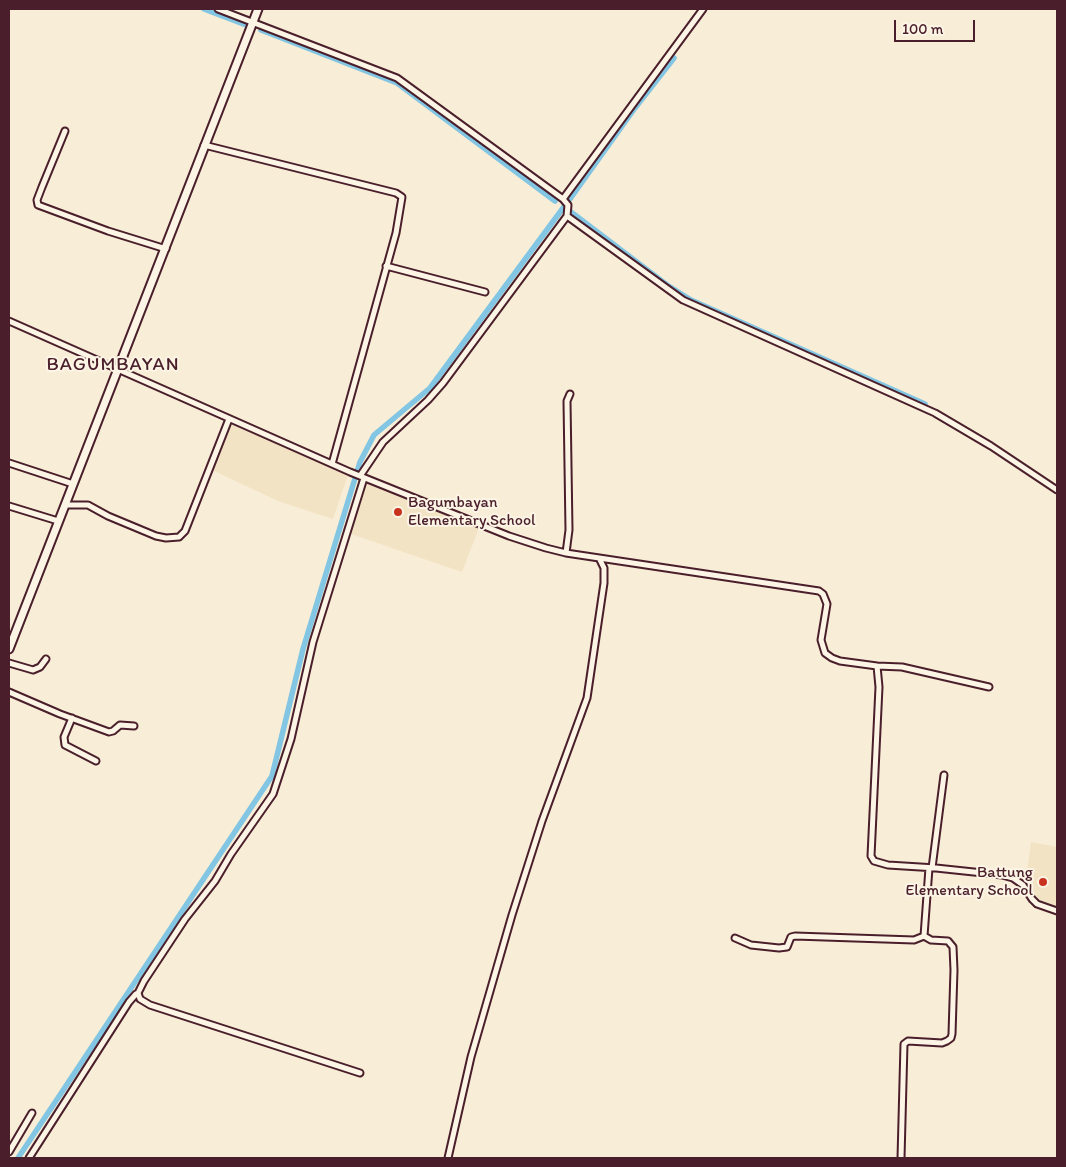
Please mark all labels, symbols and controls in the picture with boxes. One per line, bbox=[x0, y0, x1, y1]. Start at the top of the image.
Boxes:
scale bar bbox=[896, 10, 977, 42]
text: 100 m bbox=[902, 20, 943, 38]
district label: BAGUMBAYAN bbox=[44, 354, 182, 376]
place label: Bagumbayan Elementary School bbox=[408, 493, 536, 531]
marker: Bagumbayan Elementary School bbox=[392, 506, 404, 518]
place label: Battung Elementary School bbox=[905, 863, 1033, 901]
marker: Battung Elementary School bbox=[1037, 876, 1049, 888]

